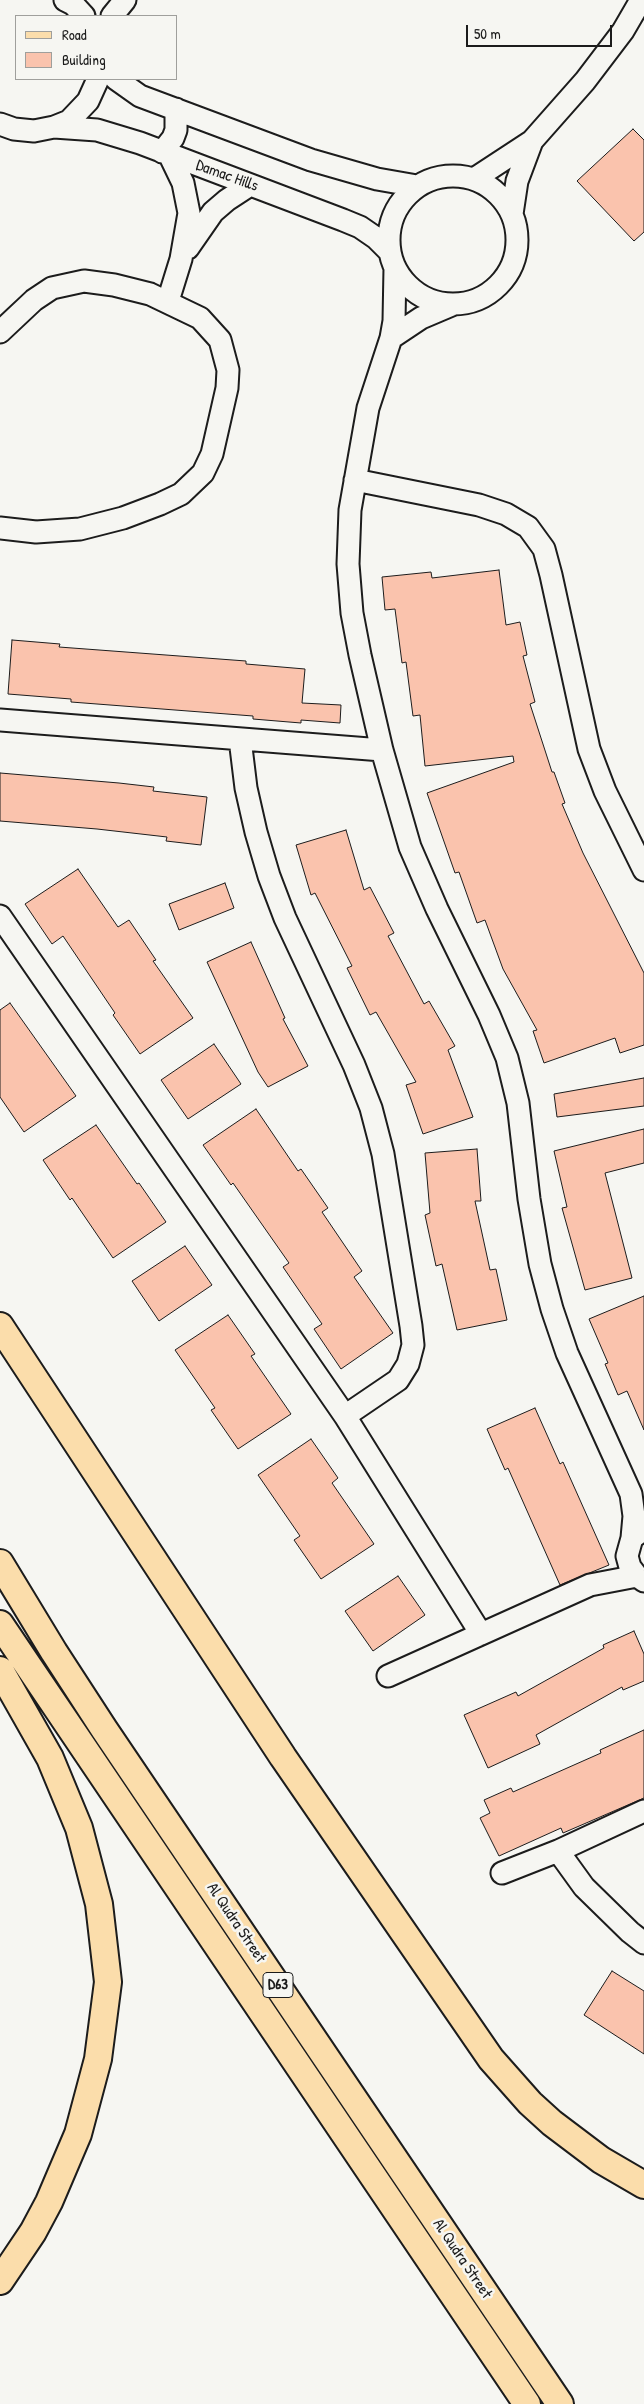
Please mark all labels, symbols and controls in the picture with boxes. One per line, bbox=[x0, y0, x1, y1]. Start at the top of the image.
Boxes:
legend bbox=[15, 15, 178, 80]
scale bar bbox=[469, 15, 615, 47]
text: 50 m bbox=[474, 23, 501, 44]
text: Road bbox=[62, 24, 87, 45]
text: Building bbox=[62, 49, 106, 70]
street label: Damac Hills bbox=[193, 156, 261, 196]
street label: Al Qudra Street bbox=[202, 1879, 270, 1967]
road number: D63 bbox=[263, 1972, 293, 1998]
street label: Al Qudra Street bbox=[428, 2215, 496, 2303]

